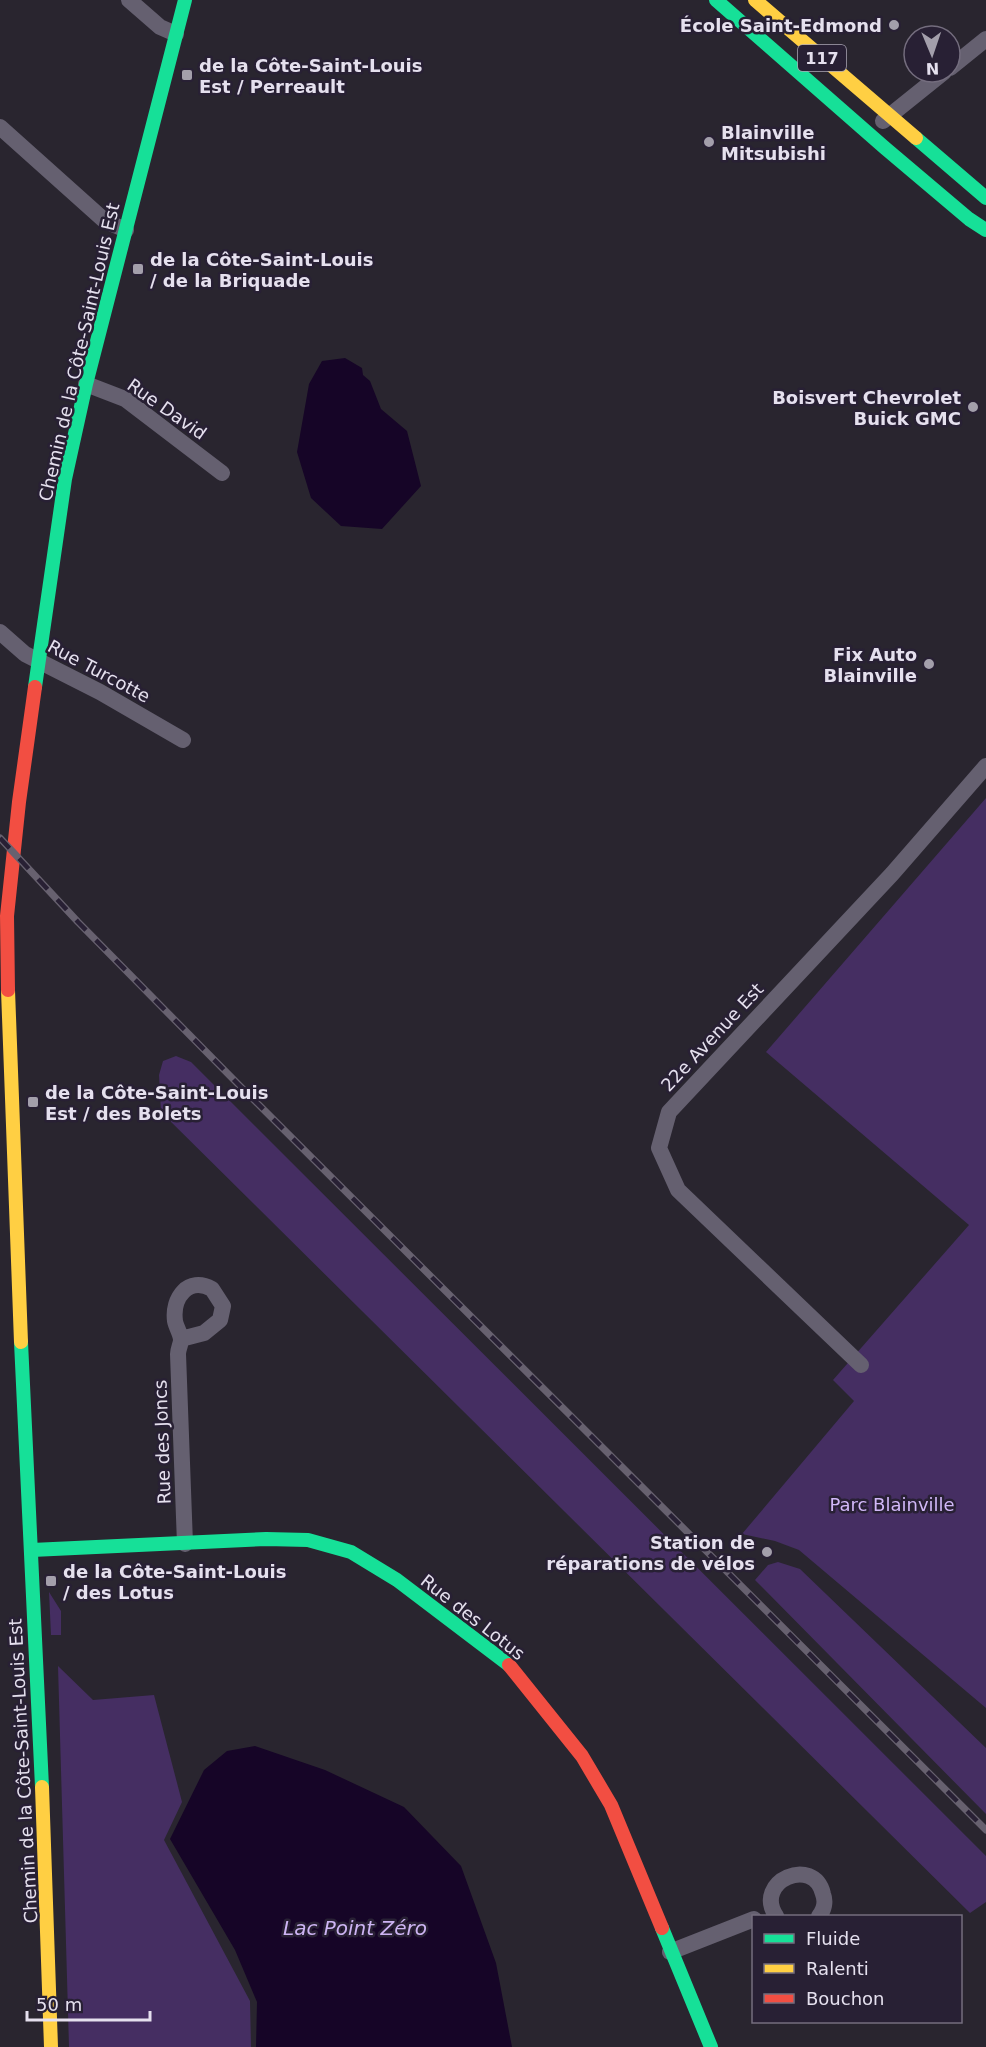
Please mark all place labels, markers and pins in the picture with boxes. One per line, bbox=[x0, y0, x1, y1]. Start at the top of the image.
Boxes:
place label: École Saint-Edmond bbox=[680, 15, 882, 36]
marker: École Saint-Edmond bbox=[887, 18, 901, 32]
place label: de la Côte-Saint-Louis Est / Perreault bbox=[199, 55, 423, 97]
marker: de la Côte-Saint-Louis Est / Perreault bbox=[180, 68, 194, 82]
place label: Blainville Mitsubishi bbox=[721, 122, 826, 164]
marker: Blainville Mitsubishi bbox=[702, 135, 716, 149]
place label: de la Côte-Saint-Louis / de la Briquade bbox=[150, 249, 374, 291]
marker: de la Côte-Saint-Louis / de la Briquade bbox=[131, 262, 145, 276]
place label: Boisvert Chevrolet Buick GMC bbox=[772, 387, 961, 429]
marker: Boisvert Chevrolet Buick GMC bbox=[966, 400, 980, 414]
place label: Fix Auto Blainville bbox=[824, 644, 917, 686]
marker: Fix Auto Blainville bbox=[922, 657, 936, 671]
place label: de la Côte-Saint-Louis Est / des Bolets bbox=[45, 1082, 269, 1124]
marker: de la Côte-Saint-Louis Est / des Bolets bbox=[26, 1095, 40, 1109]
place label: Station de réparations de vélos bbox=[546, 1532, 755, 1574]
marker: Station de réparations de vélos bbox=[760, 1545, 774, 1559]
place label: de la Côte-Saint-Louis / des Lotus bbox=[63, 1561, 287, 1603]
marker: de la Côte-Saint-Louis / des Lotus bbox=[44, 1574, 58, 1588]

